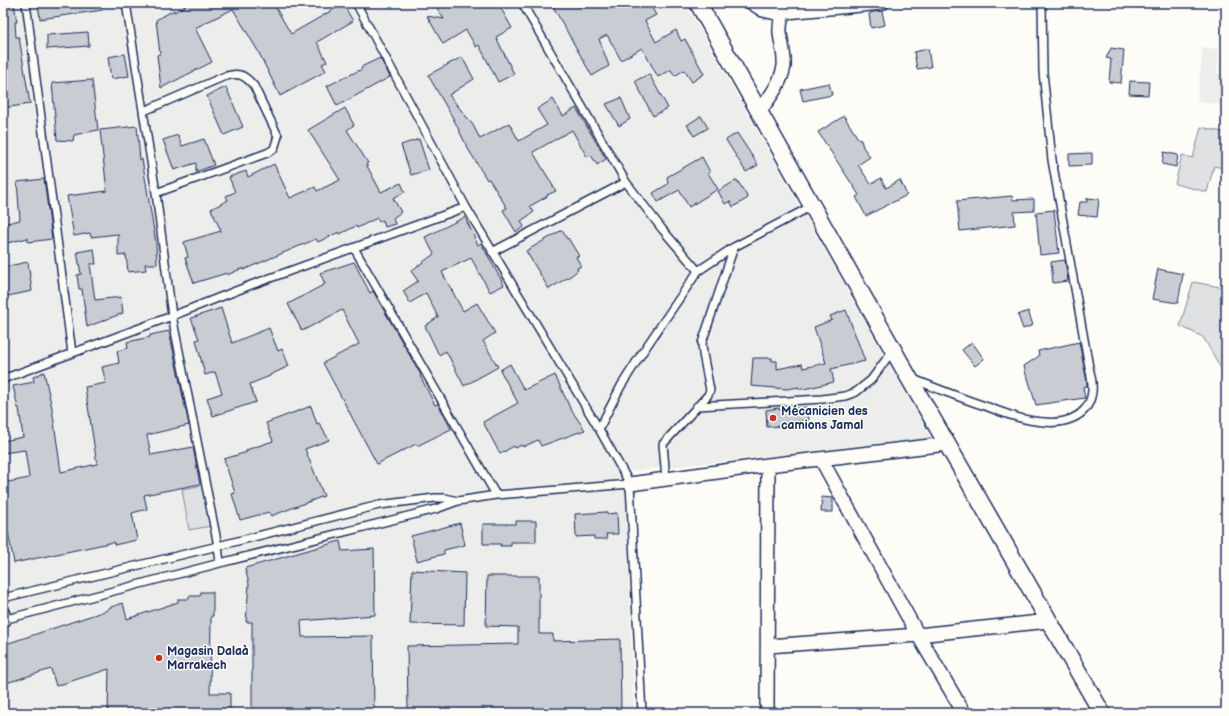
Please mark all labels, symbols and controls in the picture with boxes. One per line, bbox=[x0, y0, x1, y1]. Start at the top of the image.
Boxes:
place label: Mécanicien des camions Jamal bbox=[781, 404, 868, 433]
marker: Mécanicien des camions Jamal bbox=[768, 413, 778, 423]
place label: Magasin Dalaà Marrakech bbox=[167, 644, 249, 673]
marker: Magasin Dalaà Marrakech bbox=[154, 653, 164, 663]

